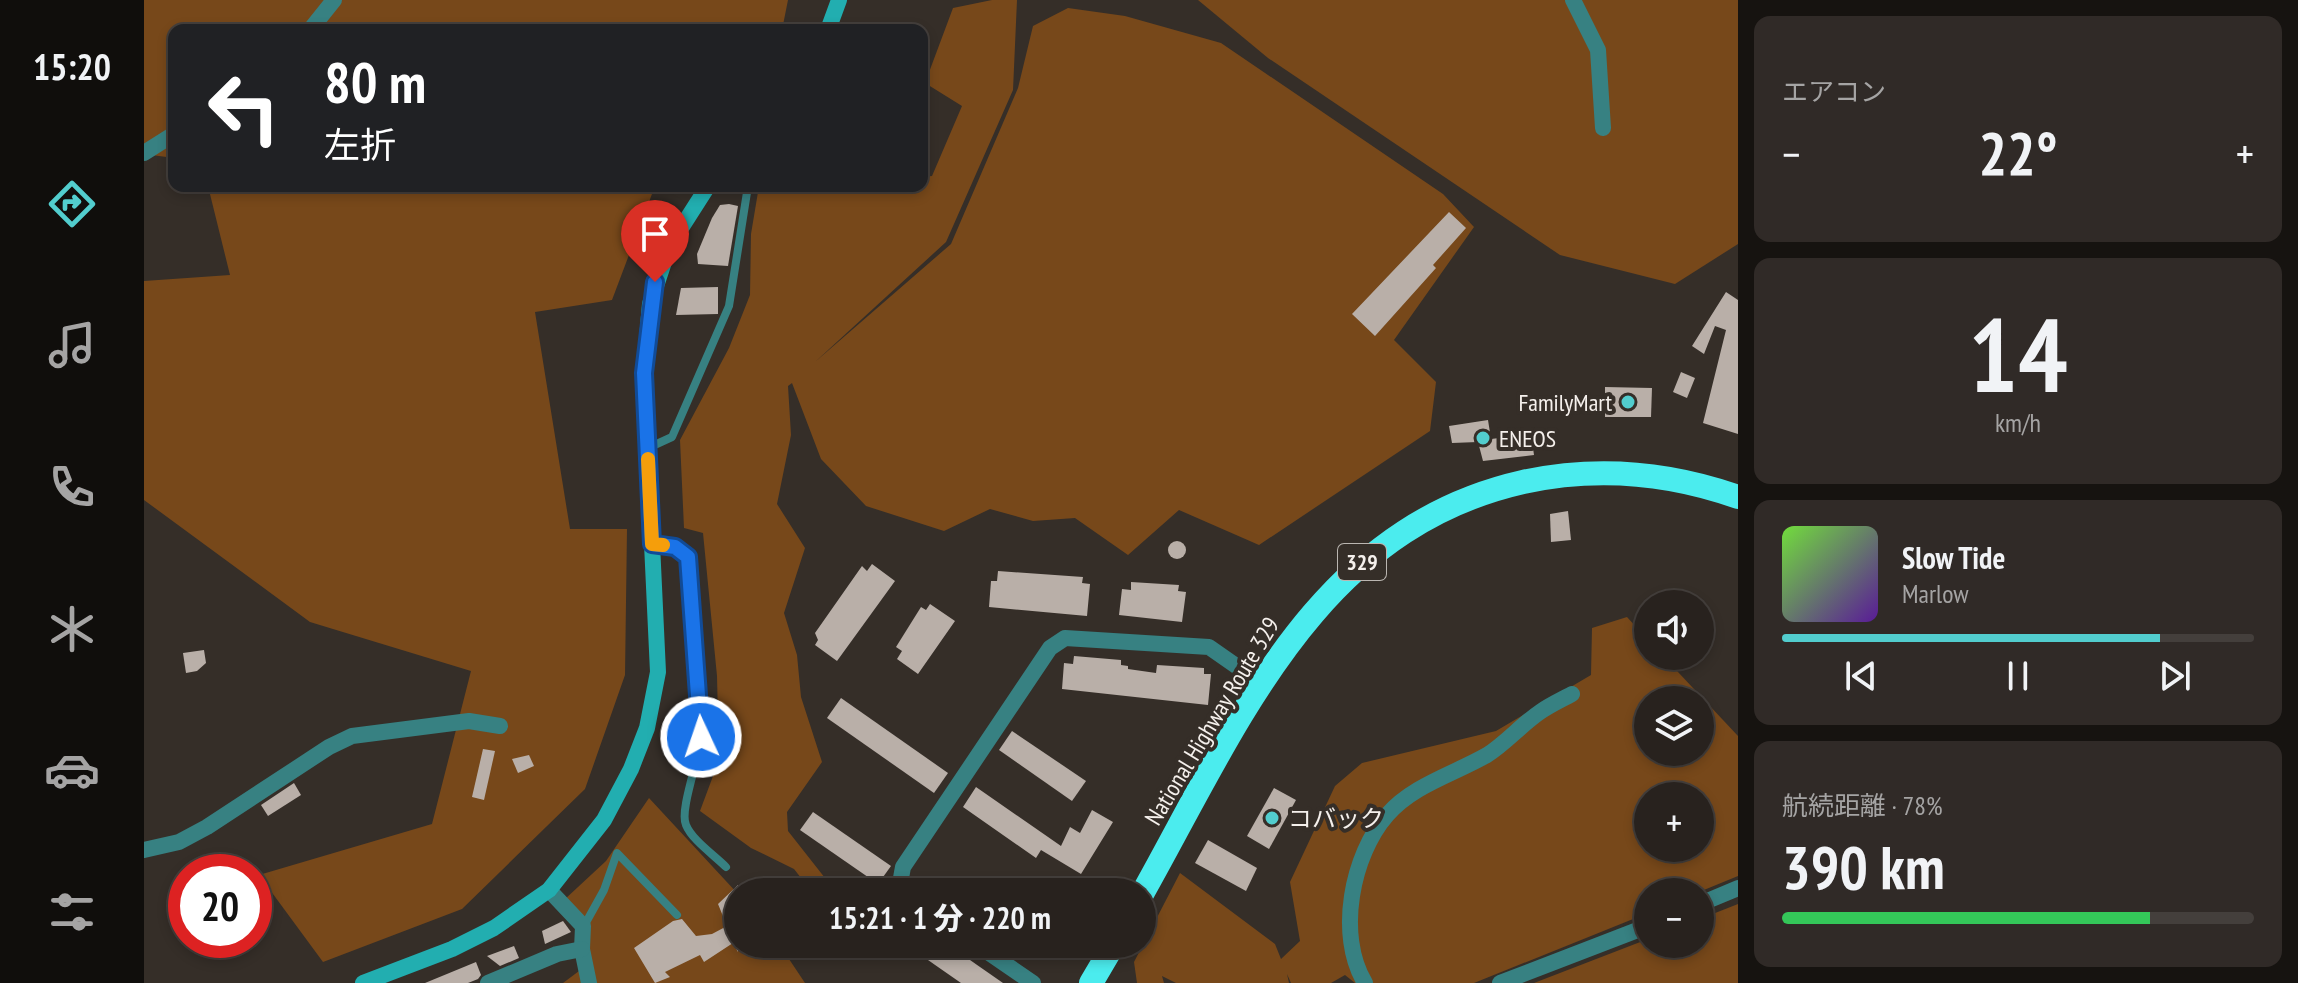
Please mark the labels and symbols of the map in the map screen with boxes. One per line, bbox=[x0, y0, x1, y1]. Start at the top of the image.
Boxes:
pin bbox=[621, 200, 689, 282]
place label: FamilyMart bbox=[1518, 387, 1612, 418]
marker: FamilyMart bbox=[1619, 393, 1637, 411]
place label: ENEOS bbox=[1499, 423, 1556, 454]
marker: ENEOS bbox=[1474, 429, 1492, 447]
road number: 329 bbox=[1338, 544, 1386, 580]
street label: National Highway Route 329 bbox=[1138, 612, 1286, 830]
position arrow bbox=[659, 695, 743, 779]
place label: コバック bbox=[1288, 803, 1384, 834]
marker: コバック bbox=[1263, 809, 1281, 827]
speed limit sign: 20 bbox=[168, 854, 272, 958]

